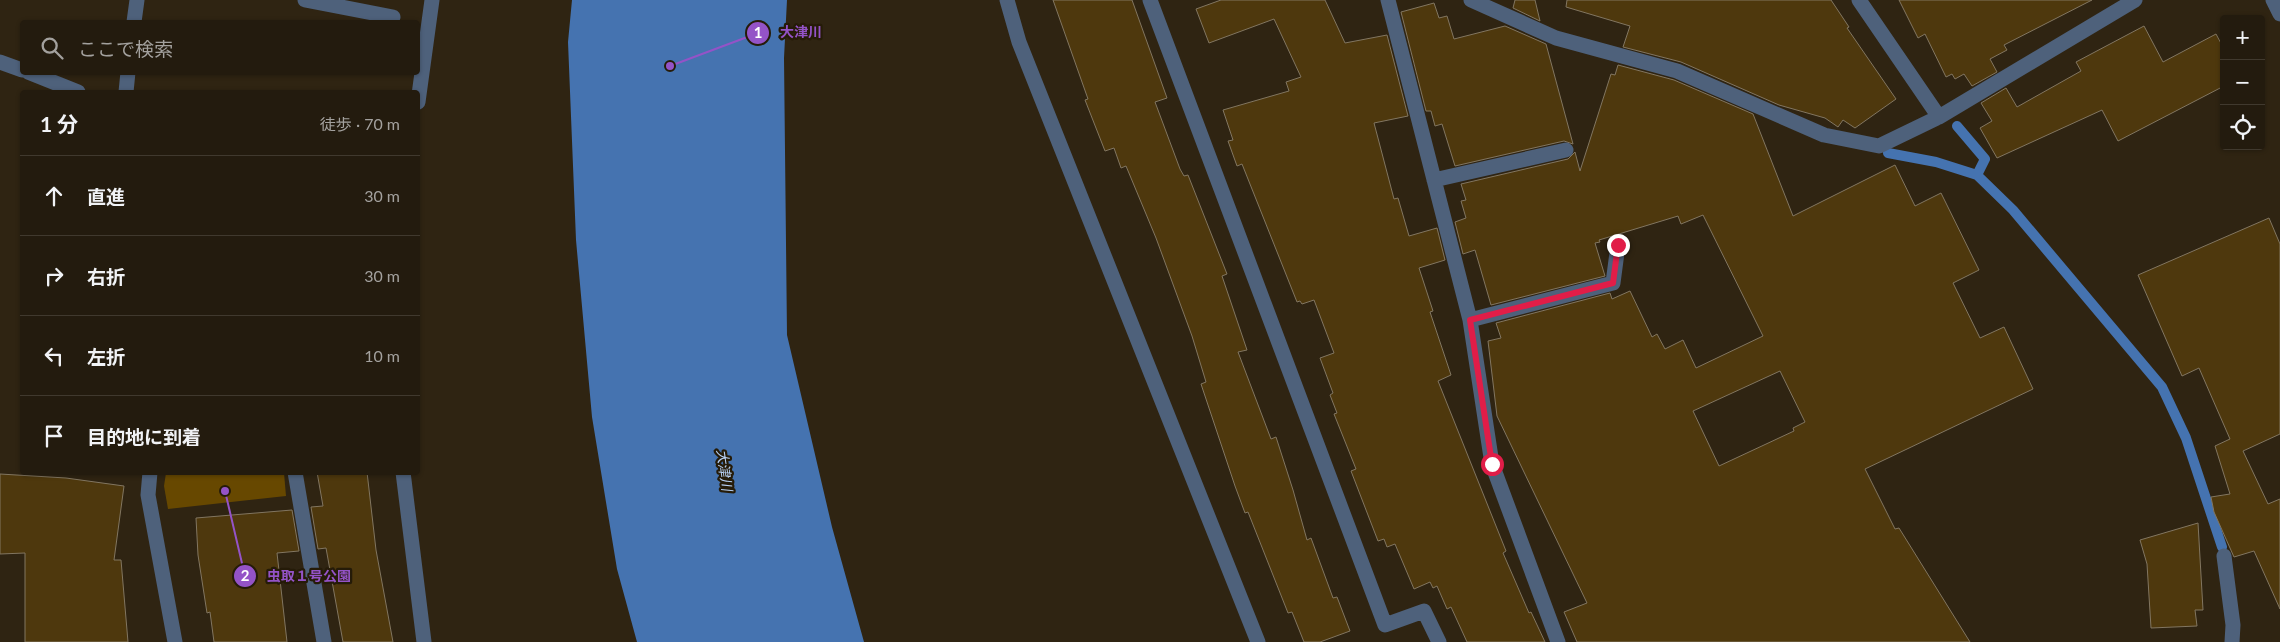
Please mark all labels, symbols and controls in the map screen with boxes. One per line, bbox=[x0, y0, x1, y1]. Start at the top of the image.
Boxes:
map controls bbox=[2220, 15, 2265, 150]
button: + bbox=[2220, 15, 2265, 60]
callout: 大津川 bbox=[745, 18, 832, 47]
search box bbox=[20, 20, 420, 75]
text: 1 bbox=[754, 23, 762, 41]
text: 大津川 bbox=[780, 23, 822, 40]
icon: search bbox=[38, 34, 66, 62]
text: ここで検索 bbox=[78, 37, 173, 60]
button: − bbox=[2220, 60, 2265, 105]
button: locate bbox=[2220, 105, 2265, 150]
text: 1 分 bbox=[40, 111, 78, 136]
text: 徒歩 · 70 m bbox=[320, 114, 400, 133]
icon: ahead bbox=[40, 182, 68, 210]
text: 直進 bbox=[87, 185, 125, 208]
text: 30 m bbox=[364, 186, 400, 205]
route end bbox=[1607, 234, 1630, 257]
icon: right bbox=[40, 262, 68, 290]
text: 右折 bbox=[87, 265, 125, 288]
text: 30 m bbox=[364, 266, 400, 285]
icon: left bbox=[40, 342, 68, 370]
text: 左折 bbox=[87, 345, 125, 368]
text: 10 m bbox=[364, 346, 400, 365]
icon: arrive bbox=[40, 422, 68, 450]
text: 目的地に到着 bbox=[87, 425, 201, 448]
water label: 大津川 bbox=[714, 448, 737, 494]
route start bbox=[1481, 453, 1504, 476]
callout: 虫取１号公園 bbox=[232, 561, 361, 590]
text: 2 bbox=[241, 566, 250, 584]
text: 虫取１号公園 bbox=[267, 567, 351, 584]

